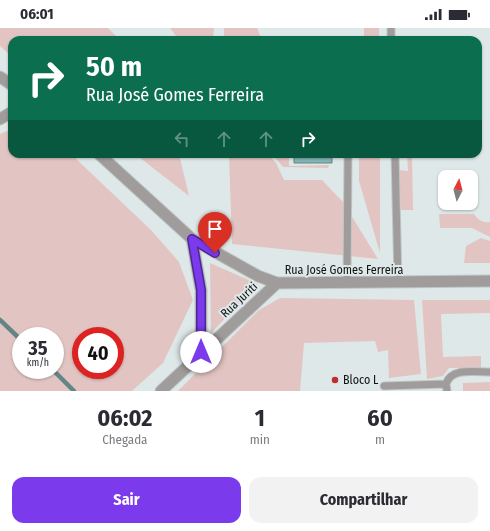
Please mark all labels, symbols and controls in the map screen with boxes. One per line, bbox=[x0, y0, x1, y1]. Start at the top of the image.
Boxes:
text: 06:01 bbox=[20, 5, 54, 23]
text: 50 m bbox=[86, 50, 142, 83]
icon: right bbox=[20, 52, 72, 104]
text: Rua José Gomes Ferreira bbox=[86, 84, 264, 106]
icon: left bbox=[171, 128, 193, 150]
icon: ahead bbox=[213, 128, 235, 150]
icon: ahead bbox=[255, 128, 277, 150]
icon: right bbox=[297, 128, 319, 150]
north arrow bbox=[438, 170, 478, 210]
map controls bbox=[438, 170, 478, 210]
pin bbox=[198, 212, 232, 253]
icon: arrive bbox=[204, 218, 226, 240]
street label: Rua José Gomes Ferreira bbox=[285, 263, 403, 277]
street label: Rua Juriti bbox=[218, 279, 260, 321]
speed limit sign: 40 bbox=[72, 327, 124, 379]
position arrow bbox=[180, 331, 222, 373]
text: 35 bbox=[28, 336, 48, 360]
text: km/h bbox=[27, 357, 49, 369]
place label: Bloco L bbox=[343, 373, 379, 387]
marker: Bloco L bbox=[330, 375, 340, 385]
text: 06:02 bbox=[97, 404, 152, 432]
text: 1 bbox=[255, 404, 265, 432]
text: 60 bbox=[367, 404, 393, 432]
text: Chegada bbox=[102, 432, 148, 447]
text: min bbox=[250, 432, 270, 447]
text: m bbox=[375, 432, 385, 447]
button: Sair bbox=[12, 477, 241, 523]
button: Compartilhar bbox=[249, 477, 478, 523]

